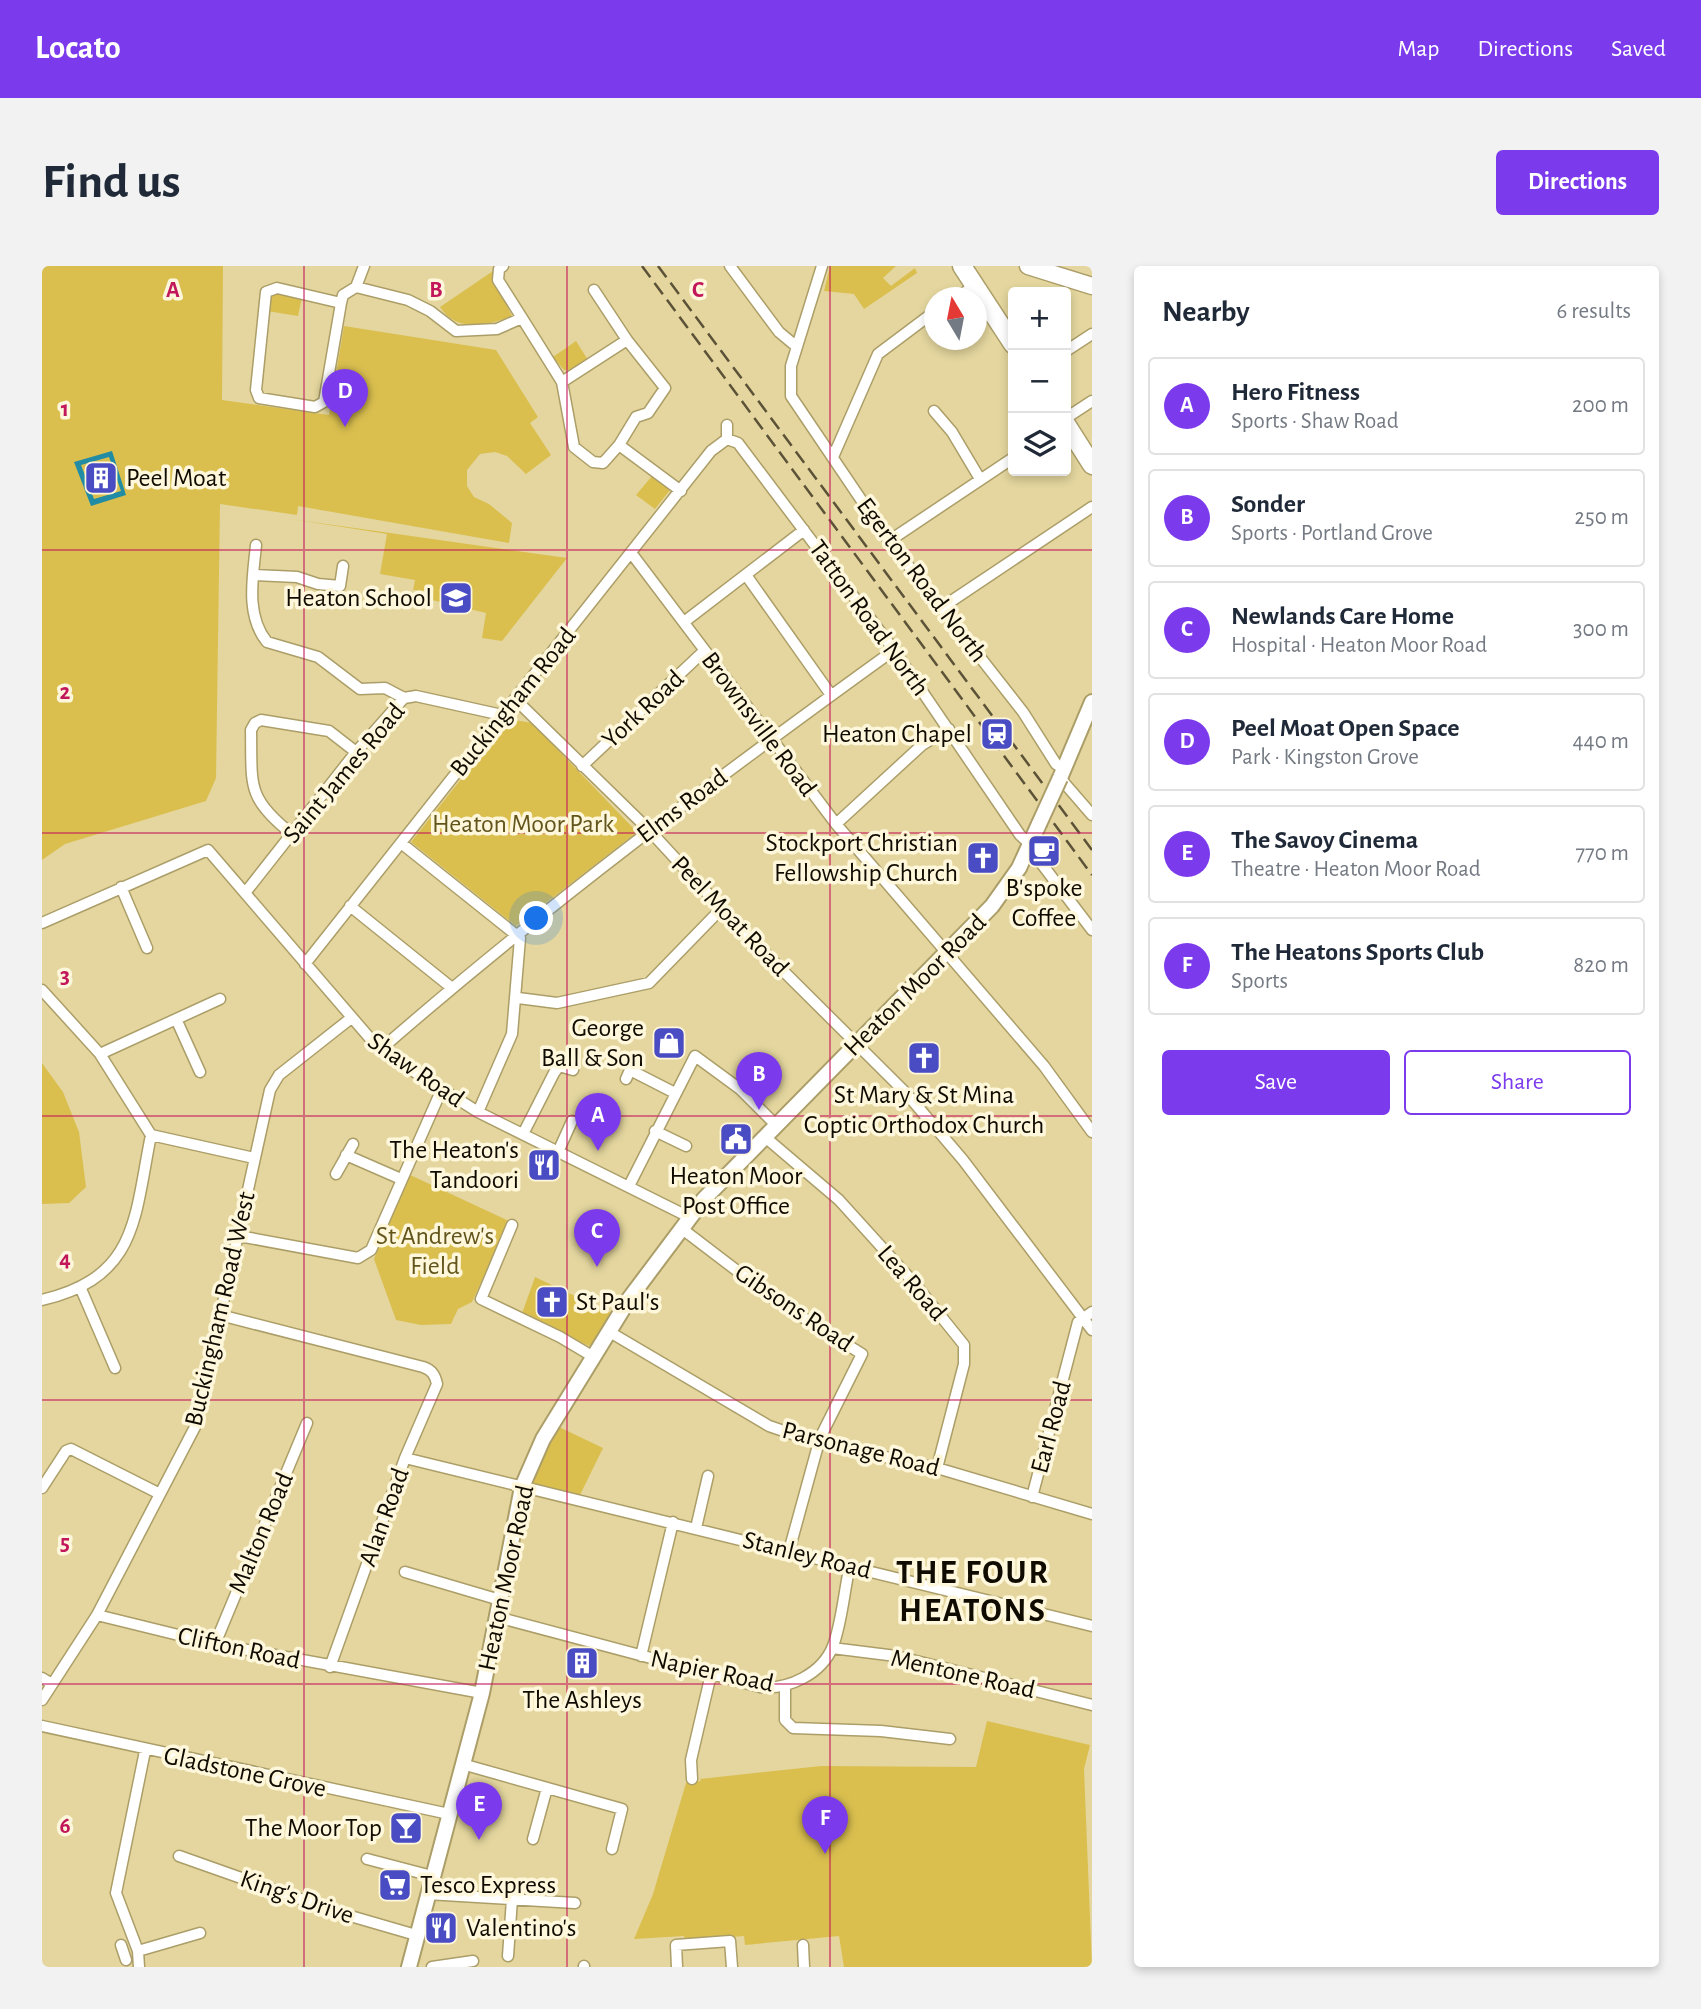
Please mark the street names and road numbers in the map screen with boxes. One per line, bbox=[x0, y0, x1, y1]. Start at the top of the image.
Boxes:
street label: Egerton Road North bbox=[852, 493, 992, 667]
street label: Tatton Road North bbox=[804, 535, 934, 701]
street label: Buckingham Road bbox=[445, 623, 581, 781]
street label: Brownsville Road bbox=[697, 647, 821, 801]
street label: York Road bbox=[597, 665, 689, 753]
street label: Saint James Road bbox=[278, 698, 410, 848]
street label: Elms Road bbox=[632, 764, 732, 848]
street label: Peel Moat Road bbox=[666, 851, 794, 981]
street label: Heaton Moor Road bbox=[839, 909, 991, 1061]
street label: Shaw Road bbox=[363, 1028, 469, 1112]
street label: Buckingham Road West bbox=[180, 1189, 260, 1429]
street label: Lea Road bbox=[873, 1240, 951, 1326]
street label: Gibsons Road bbox=[730, 1259, 858, 1357]
street label: Earl Road bbox=[1026, 1378, 1076, 1476]
street label: Parsonage Road bbox=[780, 1417, 942, 1481]
street label: Alan Road bbox=[354, 1464, 414, 1570]
street label: Malton Road bbox=[224, 1469, 298, 1597]
street label: Heaton Moor Road bbox=[474, 1483, 538, 1673]
street label: Stanley Road bbox=[740, 1527, 874, 1583]
street label: Clifton Road bbox=[176, 1622, 302, 1674]
street label: Napier Road bbox=[648, 1645, 776, 1697]
street label: Mentone Road bbox=[888, 1645, 1038, 1703]
street label: Gladstone Grove bbox=[161, 1742, 329, 1802]
street label: King's Drive bbox=[237, 1865, 357, 1929]

